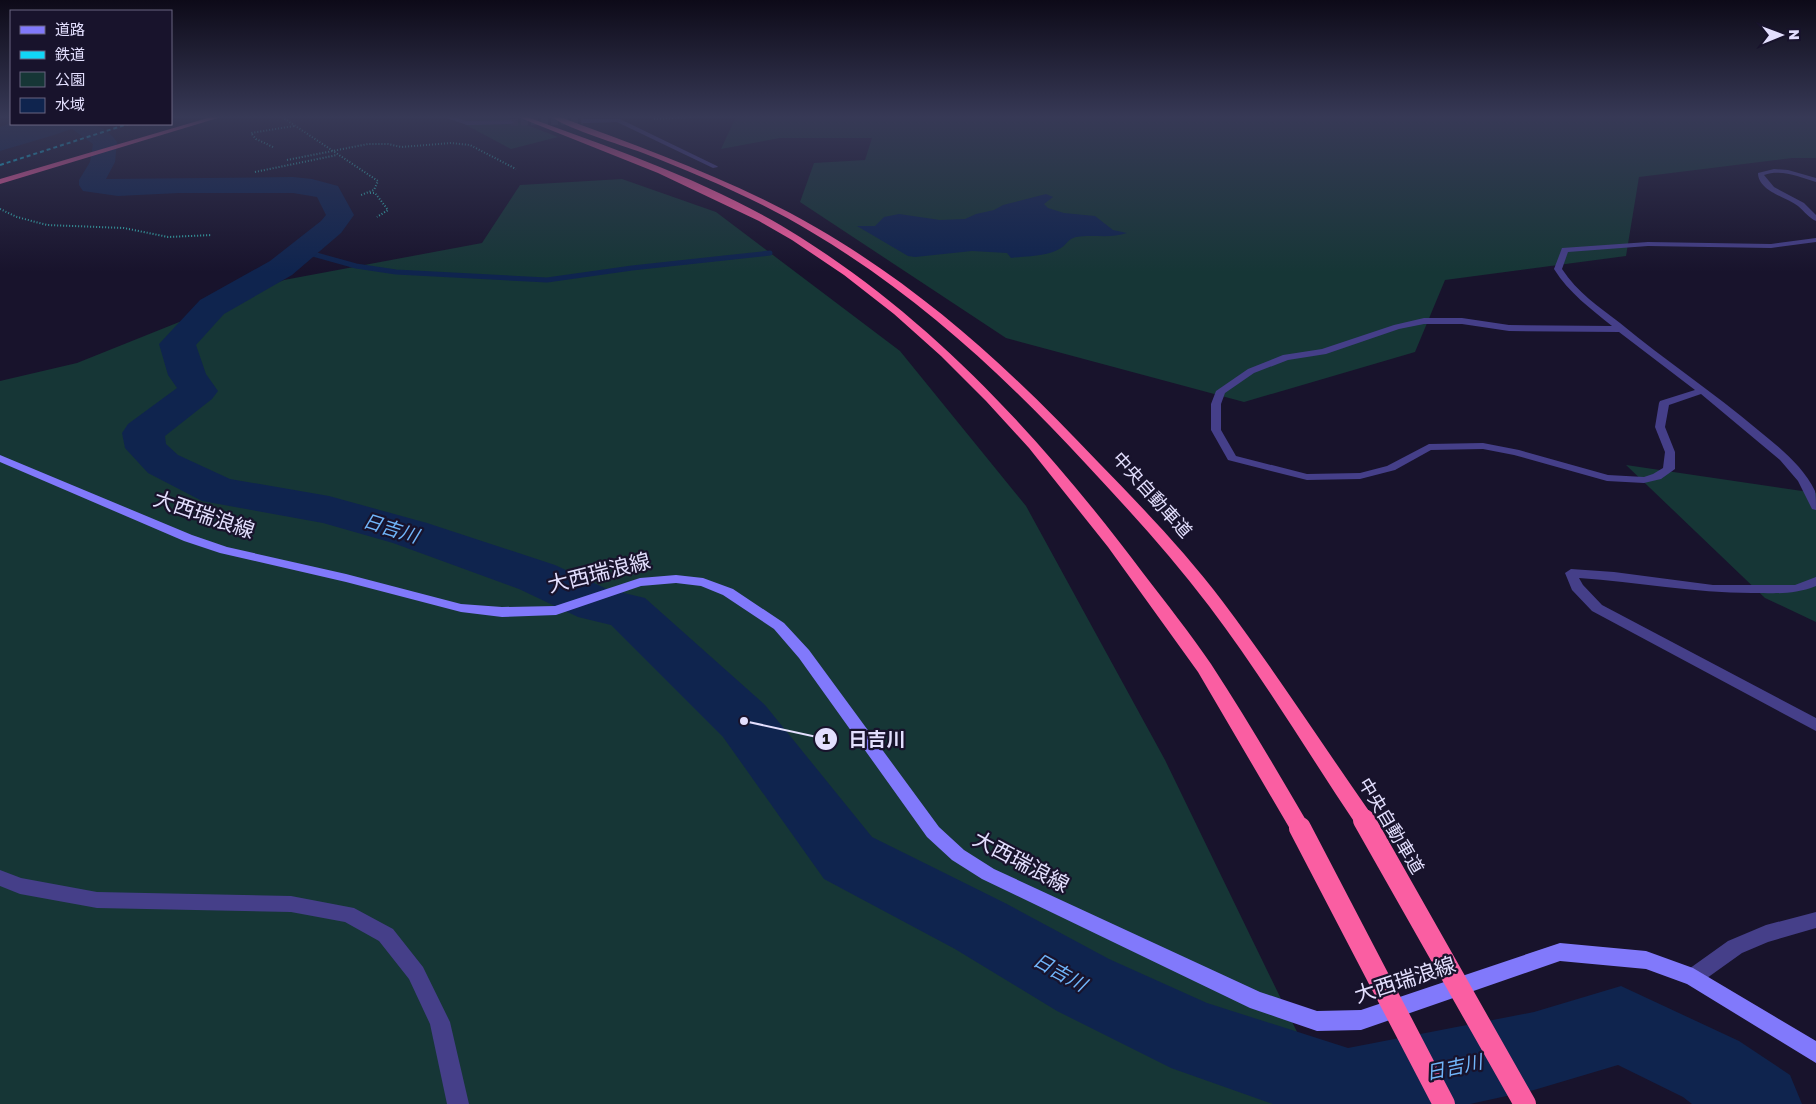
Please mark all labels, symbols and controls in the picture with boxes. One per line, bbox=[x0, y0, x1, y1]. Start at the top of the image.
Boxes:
legend bbox=[10, 10, 172, 125]
north arrow bbox=[1756, 10, 1806, 60]
text: 道路 bbox=[55, 20, 85, 38]
text: N bbox=[1786, 29, 1803, 40]
text: 鉄道 bbox=[55, 45, 85, 63]
text: 公園 bbox=[55, 70, 85, 88]
text: 水域 bbox=[55, 95, 85, 113]
street label: 中央自動車道 bbox=[1108, 447, 1197, 542]
street label: 大西瑞浪線 bbox=[150, 485, 258, 543]
water label: 日吉川 bbox=[361, 508, 424, 547]
street label: 大西瑞浪線 bbox=[545, 547, 653, 597]
callout: 日吉川 bbox=[814, 722, 916, 756]
text: 日吉川 bbox=[848, 727, 906, 750]
text: 1 bbox=[822, 729, 830, 747]
street label: 中央自動車道 bbox=[1355, 774, 1429, 877]
street label: 大西瑞浪線 bbox=[969, 825, 1074, 897]
water label: 日吉川 bbox=[1030, 948, 1092, 996]
street label: 大西瑞浪線 bbox=[1351, 950, 1459, 1008]
water label: 日吉川 bbox=[1424, 1049, 1486, 1084]

